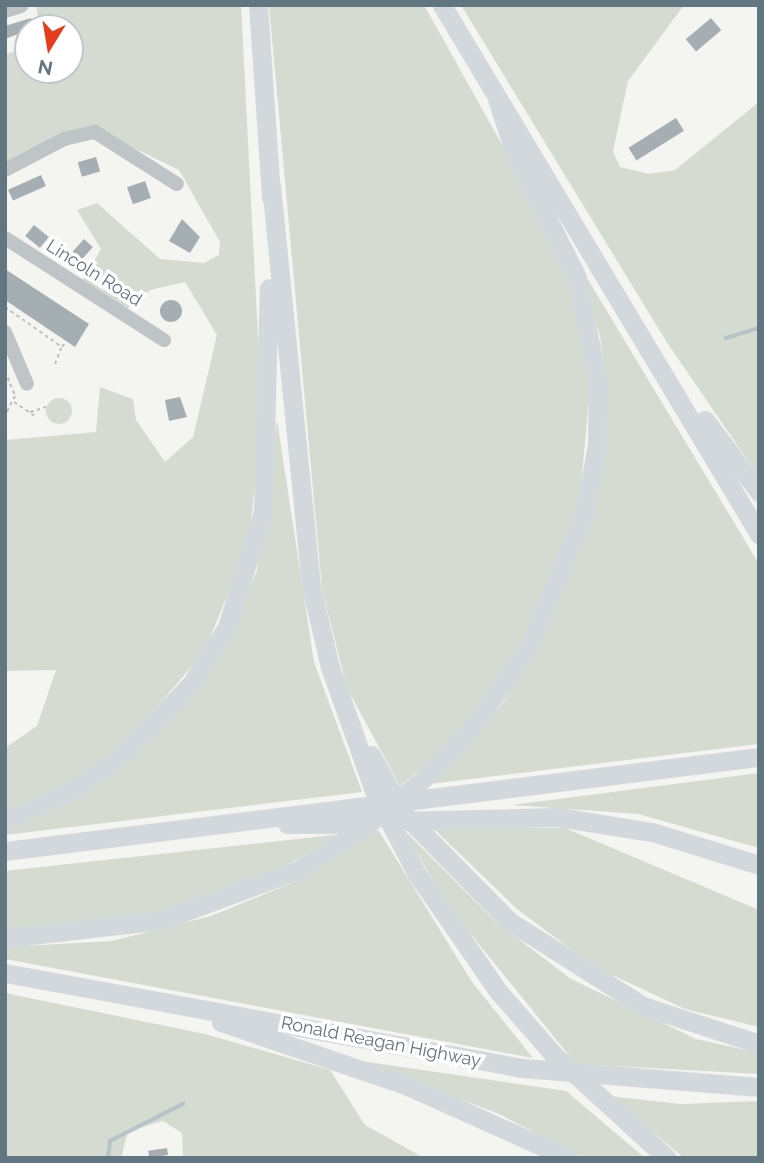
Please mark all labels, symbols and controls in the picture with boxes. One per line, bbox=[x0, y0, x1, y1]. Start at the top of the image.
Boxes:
north arrow bbox=[14, 14, 84, 84]
text: N bbox=[36, 55, 55, 80]
street label: Lincoln Road bbox=[42, 235, 146, 311]
street label: Ronald Reagan Highway bbox=[279, 1012, 483, 1072]

